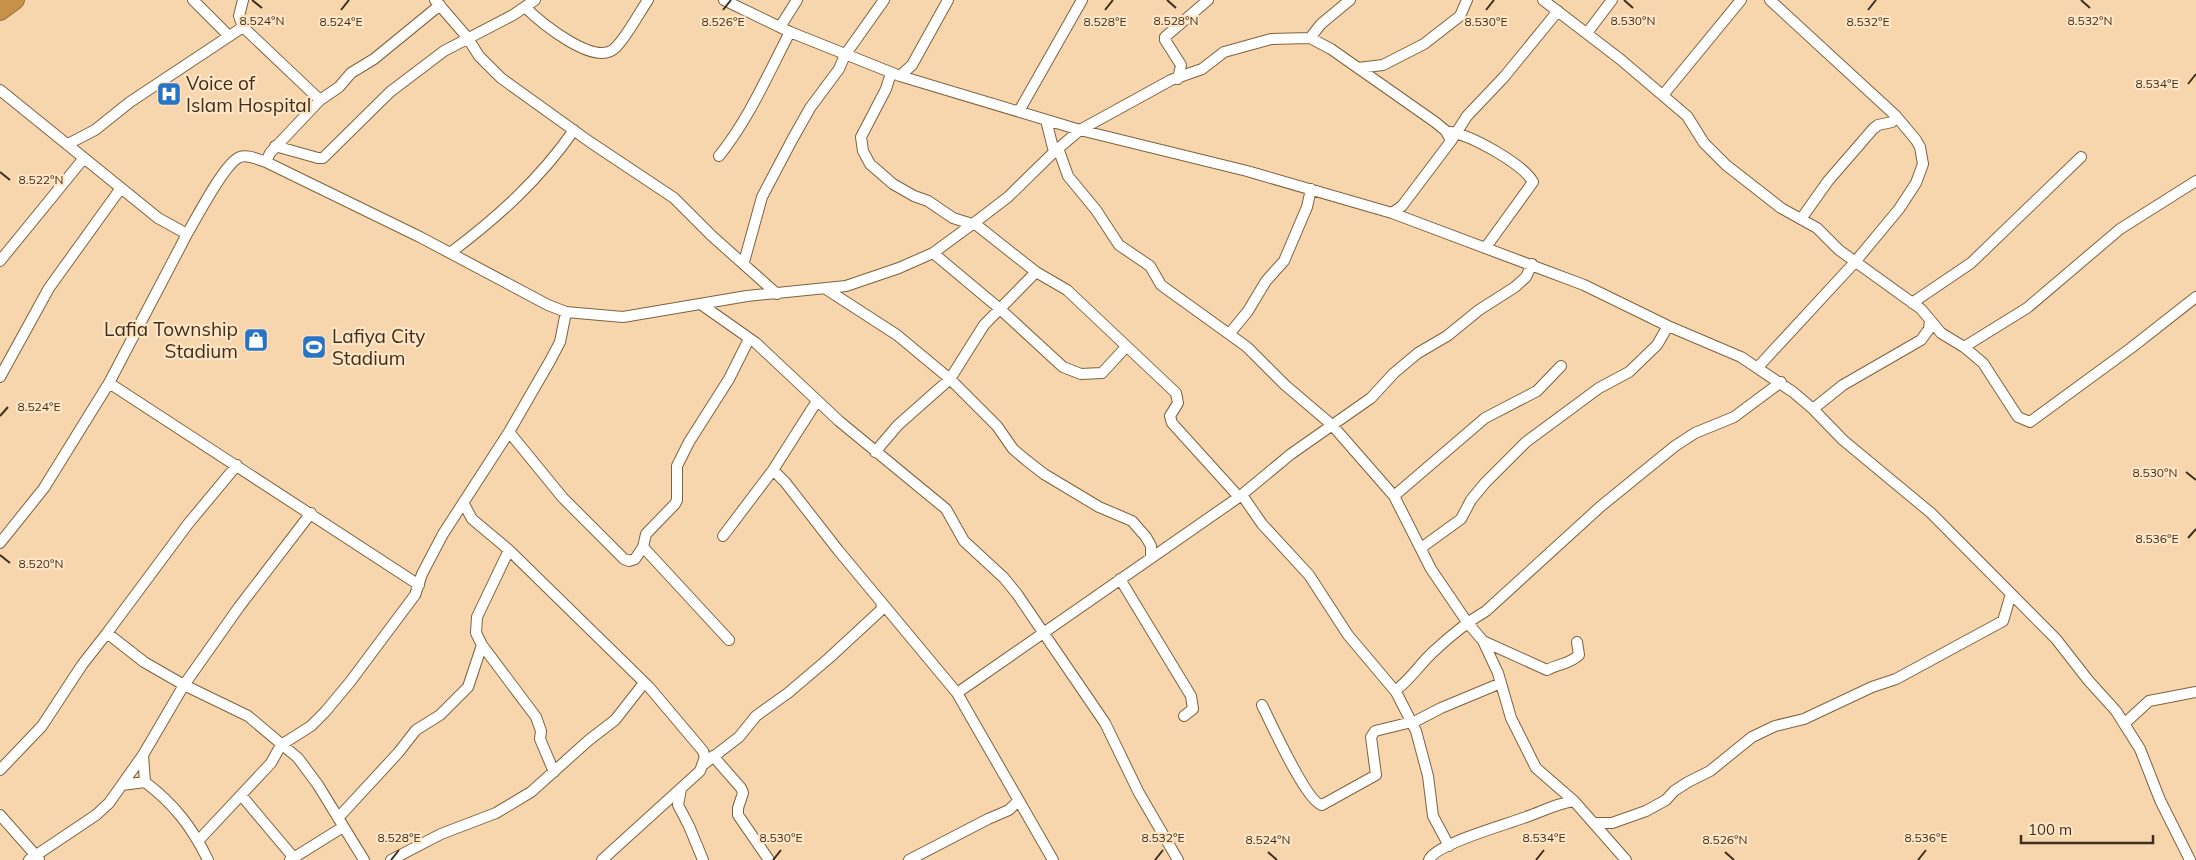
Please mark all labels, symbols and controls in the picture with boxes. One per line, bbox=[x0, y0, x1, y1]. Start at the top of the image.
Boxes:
text: 8.524°N bbox=[240, 13, 284, 28]
text: 8.528°N bbox=[1154, 13, 1198, 28]
text: 8.530°N bbox=[1611, 13, 1655, 28]
text: 8.532°N bbox=[2068, 13, 2112, 28]
text: 8.524°E bbox=[319, 14, 363, 29]
text: 8.526°E bbox=[701, 14, 745, 29]
text: 8.528°E bbox=[1083, 14, 1127, 29]
text: 8.530°E bbox=[1464, 14, 1508, 29]
text: 8.532°E bbox=[1846, 14, 1890, 29]
place label: Voice of Islam Hospital bbox=[186, 71, 311, 117]
text: 8.534°E bbox=[2135, 76, 2179, 91]
hospital icon: Voice of Islam Hospital bbox=[156, 81, 182, 107]
text: 8.522°N bbox=[19, 172, 63, 187]
place label: Lafia Township Stadium bbox=[104, 317, 238, 363]
place label: Lafiya City Stadium bbox=[332, 324, 425, 370]
shop icon: Lafia Township Stadium bbox=[243, 327, 269, 353]
sports icon: Lafiya City Stadium bbox=[301, 334, 327, 360]
text: 8.524°E bbox=[17, 399, 61, 414]
text: 8.530°N bbox=[2133, 465, 2177, 480]
text: 8.536°E bbox=[2135, 531, 2179, 546]
text: 8.520°N bbox=[19, 556, 63, 571]
scale bar bbox=[2021, 812, 2154, 844]
text: 100 m bbox=[2028, 820, 2072, 839]
text: 8.528°E bbox=[377, 830, 421, 845]
text: 8.530°E bbox=[759, 830, 803, 845]
text: 8.532°E bbox=[1141, 830, 1185, 845]
text: 8.534°E bbox=[1522, 830, 1566, 845]
text: 8.536°E bbox=[1904, 830, 1948, 845]
text: 8.524°N bbox=[1246, 832, 1290, 847]
text: 8.526°N bbox=[1703, 832, 1747, 847]

